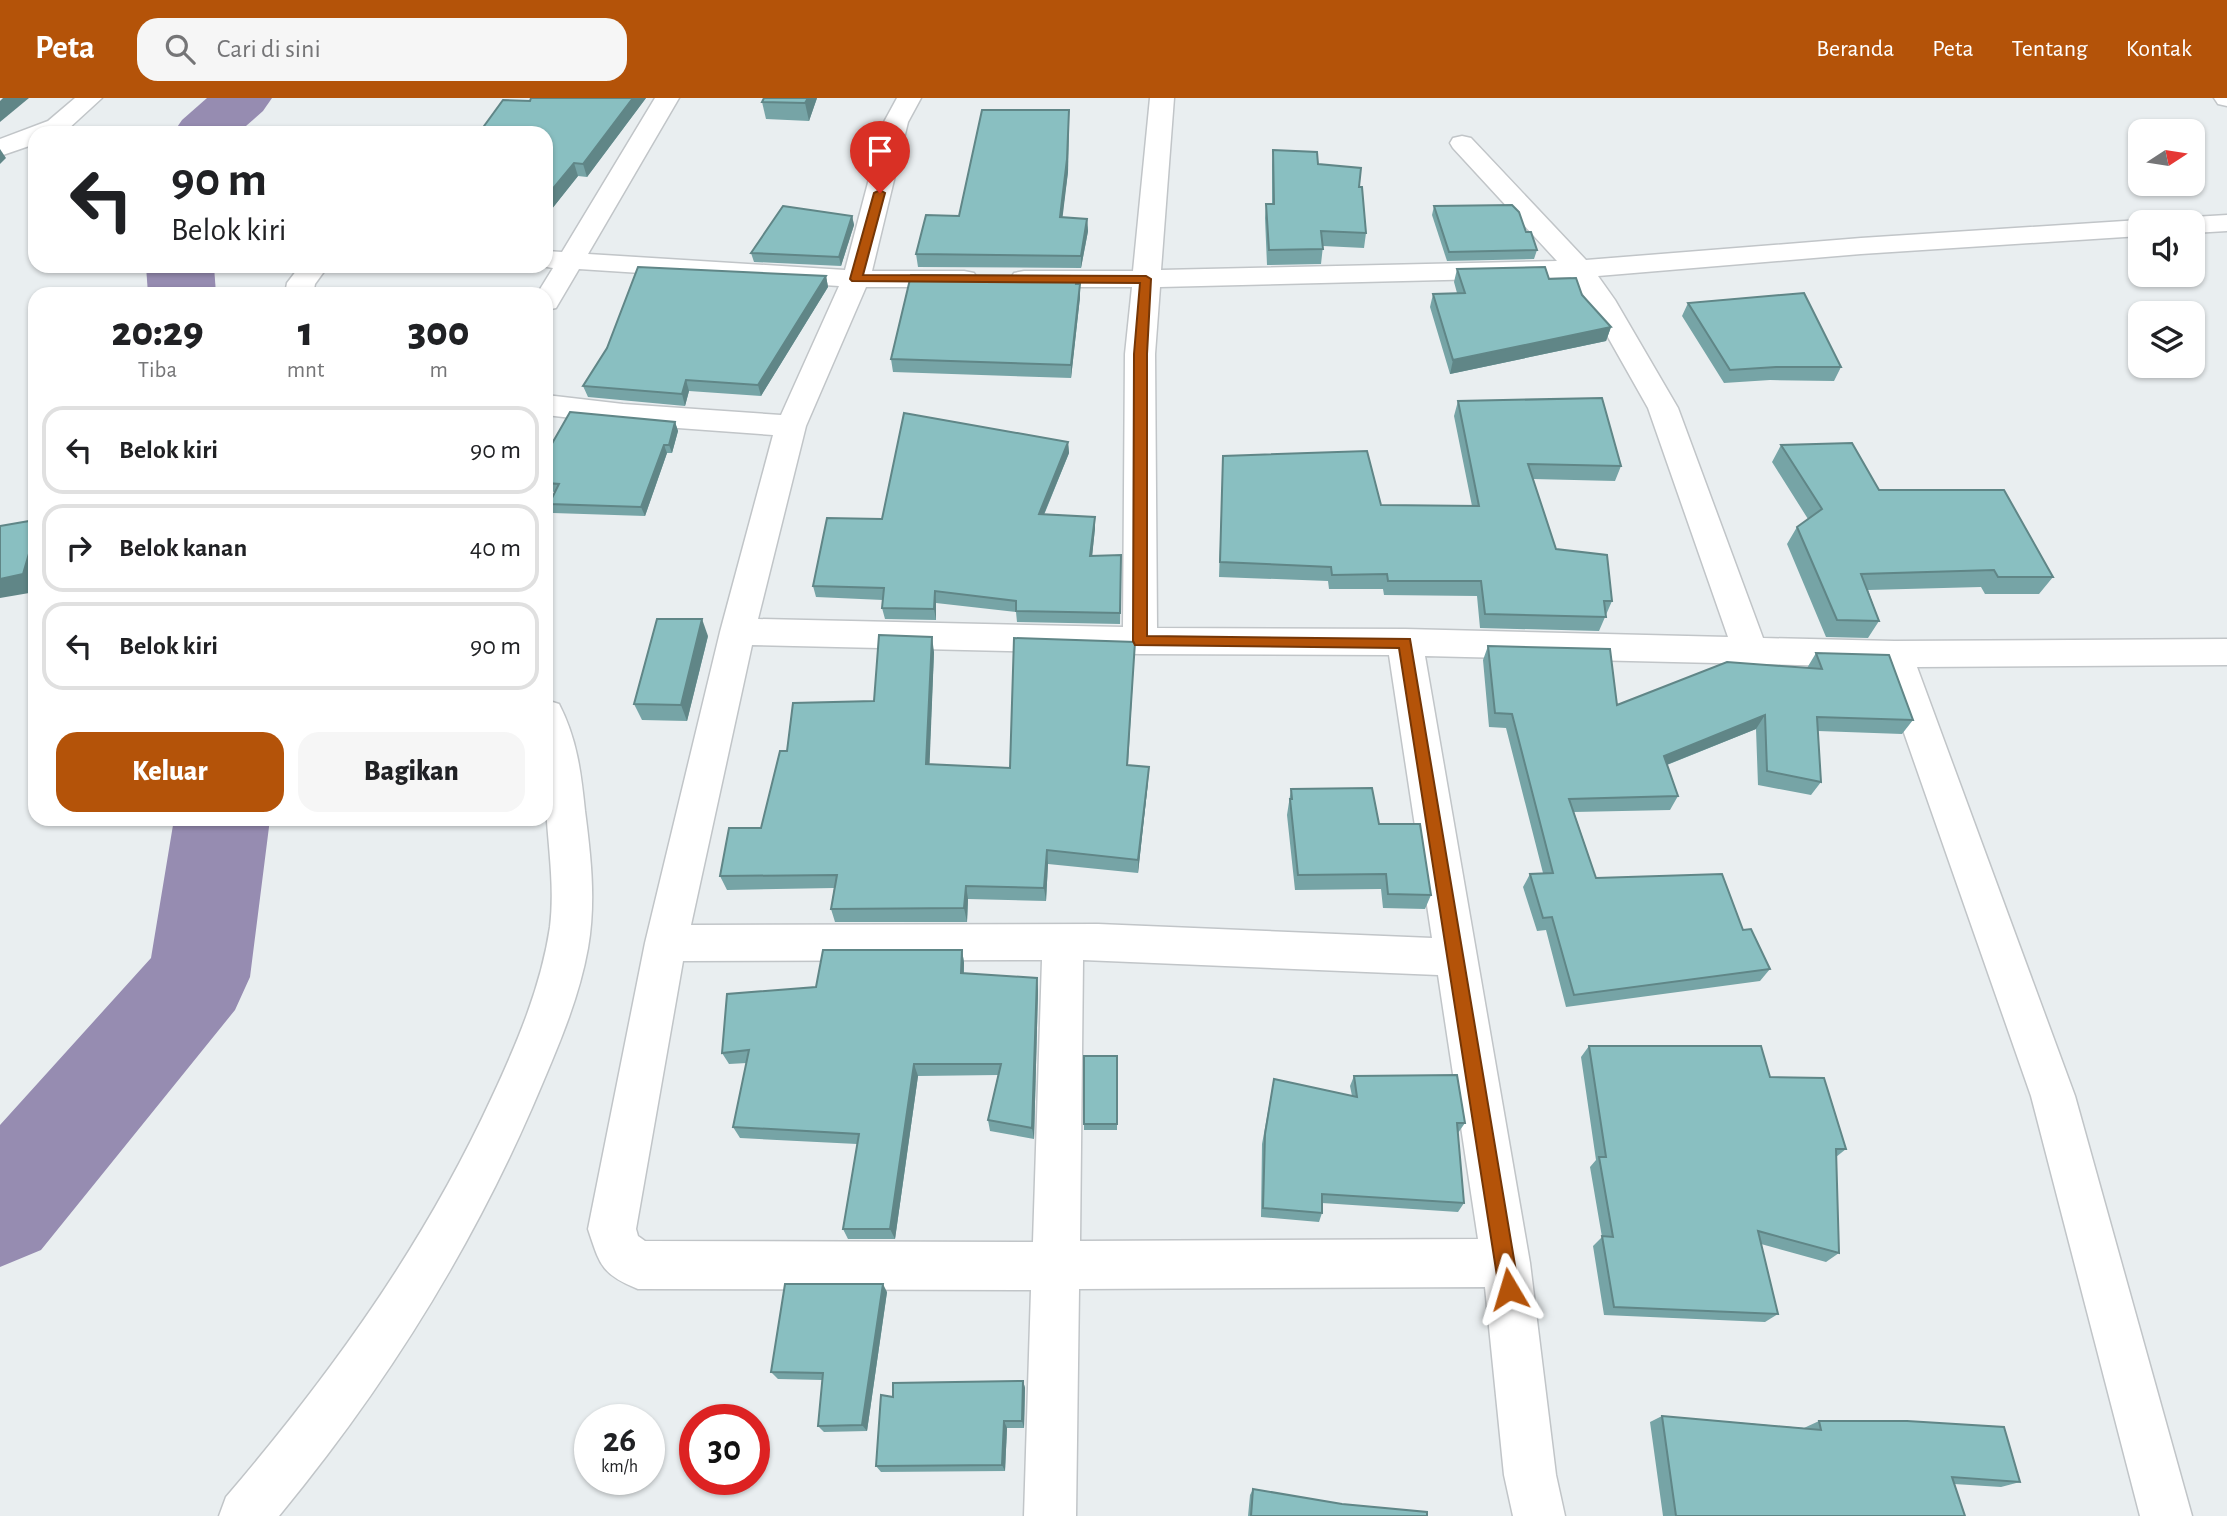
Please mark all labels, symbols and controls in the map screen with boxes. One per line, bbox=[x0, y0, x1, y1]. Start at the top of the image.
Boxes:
search box bbox=[137, 18, 627, 81]
icon: search bbox=[161, 30, 199, 68]
text: Peta bbox=[35, 32, 95, 65]
text: Cari di sini bbox=[217, 36, 321, 62]
text: Beranda bbox=[1816, 37, 1894, 61]
text: Peta bbox=[1932, 37, 1974, 61]
text: Tentang bbox=[2012, 37, 2088, 61]
text: Kontak bbox=[2126, 37, 2192, 61]
north arrow bbox=[2128, 119, 2205, 196]
map controls bbox=[2128, 119, 2205, 378]
pin bbox=[850, 121, 910, 193]
icon: arrive bbox=[861, 132, 899, 170]
icon: left bbox=[56, 154, 147, 245]
text: 90 m bbox=[171, 156, 267, 205]
button: sound bbox=[2128, 210, 2205, 287]
text: Belok kiri bbox=[171, 214, 287, 246]
button: layers bbox=[2128, 301, 2205, 378]
text: 20:29 bbox=[111, 311, 203, 353]
text: 1 bbox=[298, 311, 313, 353]
text: 300 bbox=[408, 311, 470, 353]
text: Tiba bbox=[138, 359, 177, 382]
text: mnt bbox=[287, 359, 324, 382]
text: m bbox=[429, 359, 448, 382]
icon: left bbox=[60, 431, 98, 469]
text: Belok kiri bbox=[119, 437, 218, 463]
text: 90 m bbox=[470, 437, 521, 463]
icon: right bbox=[60, 529, 98, 567]
text: Belok kanan bbox=[119, 535, 247, 561]
text: 40 m bbox=[470, 535, 521, 561]
icon: left bbox=[60, 627, 98, 665]
text: Belok kiri bbox=[119, 633, 218, 659]
text: 90 m bbox=[470, 633, 521, 659]
button: Keluar bbox=[56, 732, 284, 812]
button: Bagikan bbox=[298, 732, 525, 812]
position arrow bbox=[1472, 1252, 1546, 1326]
speed limit sign: 30 bbox=[679, 1404, 770, 1495]
text: 26 bbox=[603, 1423, 636, 1458]
text: km/h bbox=[601, 1458, 638, 1476]

